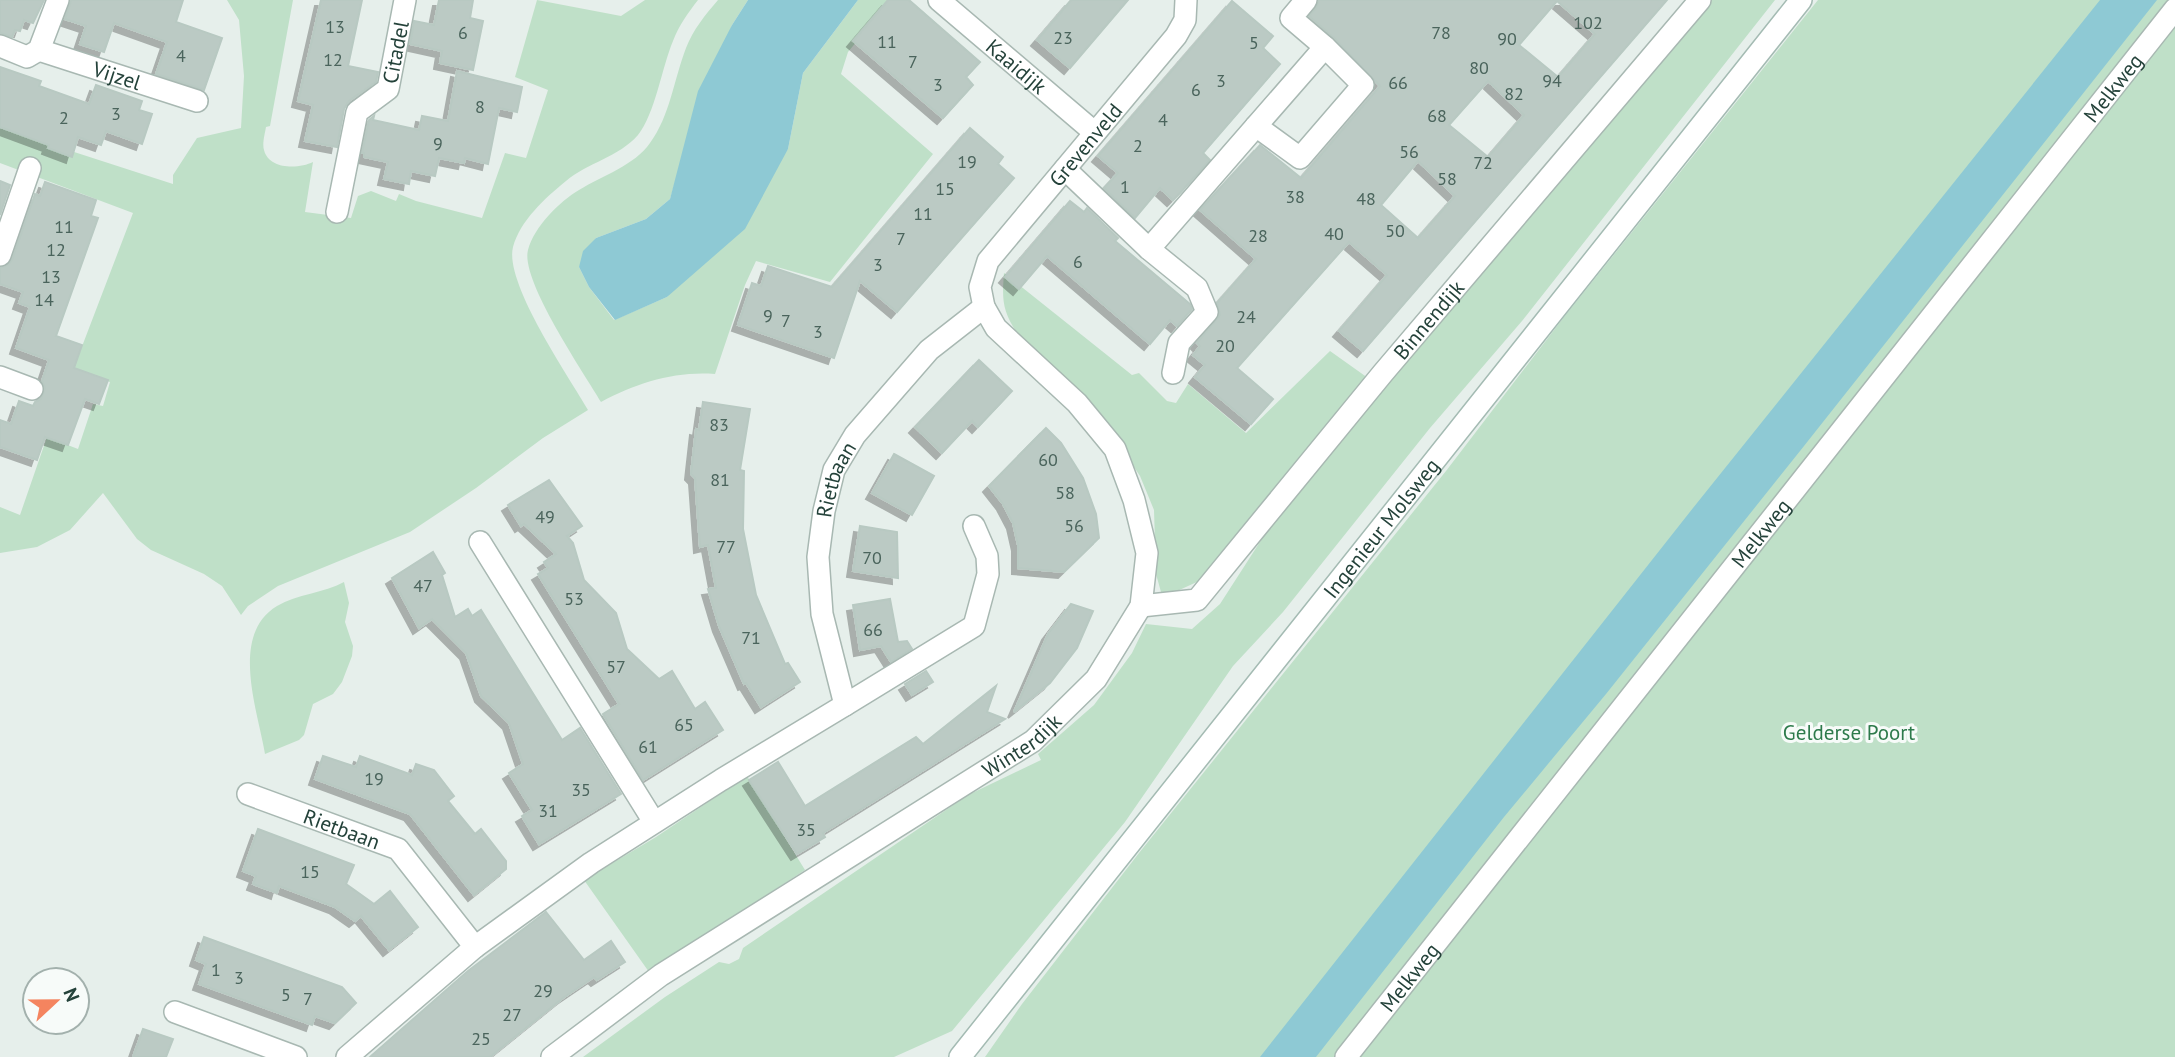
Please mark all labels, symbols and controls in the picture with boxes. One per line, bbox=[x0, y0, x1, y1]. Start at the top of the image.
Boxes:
house number: 102 bbox=[1573, 11, 1603, 34]
house number: 13 bbox=[325, 15, 345, 38]
street label: Citadel bbox=[376, 19, 414, 86]
house number: 6 bbox=[458, 21, 468, 44]
house number: 78 bbox=[1431, 21, 1451, 44]
house number: 23 bbox=[1053, 26, 1073, 49]
house number: 90 bbox=[1497, 27, 1517, 50]
house number: 11 bbox=[877, 30, 897, 53]
house number: 5 bbox=[1249, 31, 1259, 54]
street label: Kaaidijk bbox=[981, 33, 1053, 100]
house number: 4 bbox=[176, 44, 186, 67]
house number: 12 bbox=[323, 48, 343, 71]
street label: Melkweg bbox=[2077, 48, 2148, 128]
house number: 7 bbox=[908, 50, 918, 73]
street label: Vijzel bbox=[89, 54, 145, 96]
house number: 80 bbox=[1469, 56, 1489, 79]
house number: 3 bbox=[1216, 69, 1226, 92]
house number: 94 bbox=[1542, 69, 1562, 92]
house number: 66 bbox=[1388, 71, 1408, 94]
house number: 3 bbox=[933, 73, 943, 96]
house number: 6 bbox=[1191, 78, 1201, 101]
house number: 82 bbox=[1504, 82, 1524, 105]
house number: 8 bbox=[475, 95, 485, 118]
street label: Grevenveld bbox=[1043, 97, 1128, 192]
house number: 3 bbox=[111, 102, 121, 125]
house number: 68 bbox=[1427, 104, 1447, 127]
house number: 2 bbox=[59, 106, 69, 129]
house number: 4 bbox=[1158, 108, 1168, 131]
house number: 9 bbox=[433, 132, 443, 155]
house number: 2 bbox=[1133, 134, 1143, 157]
house number: 56 bbox=[1399, 140, 1419, 163]
house number: 19 bbox=[957, 150, 977, 173]
house number: 72 bbox=[1473, 151, 1493, 174]
house number: 58 bbox=[1437, 167, 1457, 190]
house number: 1 bbox=[1120, 175, 1130, 198]
house number: 15 bbox=[935, 177, 955, 200]
house number: 38 bbox=[1285, 185, 1305, 208]
house number: 48 bbox=[1356, 187, 1376, 210]
house number: 11 bbox=[913, 202, 933, 225]
house number: 11 bbox=[54, 215, 74, 238]
house number: 50 bbox=[1385, 219, 1405, 242]
house number: 40 bbox=[1324, 222, 1344, 245]
house number: 28 bbox=[1248, 224, 1268, 247]
house number: 7 bbox=[896, 227, 906, 250]
house number: 12 bbox=[46, 238, 66, 261]
house number: 6 bbox=[1073, 250, 1083, 273]
house number: 3 bbox=[873, 253, 883, 276]
house number: 13 bbox=[41, 265, 61, 288]
street label: Binnendijk bbox=[1387, 274, 1470, 365]
house number: 14 bbox=[34, 288, 54, 311]
house number: 9 bbox=[763, 304, 773, 327]
house number: 24 bbox=[1236, 305, 1256, 328]
house number: 7 bbox=[781, 309, 791, 332]
house number: 3 bbox=[813, 320, 823, 343]
house number: 20 bbox=[1215, 334, 1235, 357]
house number: 83 bbox=[709, 413, 729, 436]
street label: Rietbaan bbox=[810, 436, 862, 519]
house number: 60 bbox=[1038, 448, 1058, 471]
street label: Ingenieur Molsweg bbox=[1317, 453, 1445, 603]
house number: 81 bbox=[710, 468, 730, 491]
house number: 58 bbox=[1055, 481, 1075, 504]
street label: Melkweg bbox=[1725, 493, 1796, 573]
house number: 49 bbox=[535, 505, 555, 528]
house number: 56 bbox=[1064, 514, 1084, 537]
house number: 77 bbox=[716, 535, 736, 558]
house number: 70 bbox=[862, 546, 882, 569]
house number: 47 bbox=[413, 574, 433, 597]
house number: 53 bbox=[564, 587, 584, 610]
house number: 66 bbox=[863, 618, 883, 641]
house number: 71 bbox=[741, 626, 761, 649]
house number: 57 bbox=[606, 655, 626, 678]
street label: Winterdijk bbox=[977, 707, 1067, 783]
house number: 65 bbox=[674, 713, 694, 736]
park label: Gelderse Poort bbox=[1783, 719, 1915, 746]
house number: 61 bbox=[638, 735, 658, 758]
house number: 19 bbox=[364, 767, 384, 790]
house number: 35 bbox=[571, 778, 591, 801]
house number: 31 bbox=[538, 799, 558, 822]
street label: Rietbaan bbox=[300, 802, 384, 855]
house number: 35 bbox=[796, 818, 816, 841]
house number: 15 bbox=[300, 860, 320, 883]
street label: Melkweg bbox=[1374, 937, 1445, 1017]
house number: 1 bbox=[211, 958, 221, 981]
north arrow bbox=[21, 966, 91, 1036]
house number: 3 bbox=[234, 966, 244, 989]
house number: 29 bbox=[533, 979, 553, 1002]
house number: 5 bbox=[281, 983, 291, 1006]
text: N bbox=[58, 984, 85, 1005]
house number: 7 bbox=[303, 987, 313, 1010]
house number: 27 bbox=[502, 1003, 522, 1026]
house number: 25 bbox=[471, 1027, 491, 1050]

